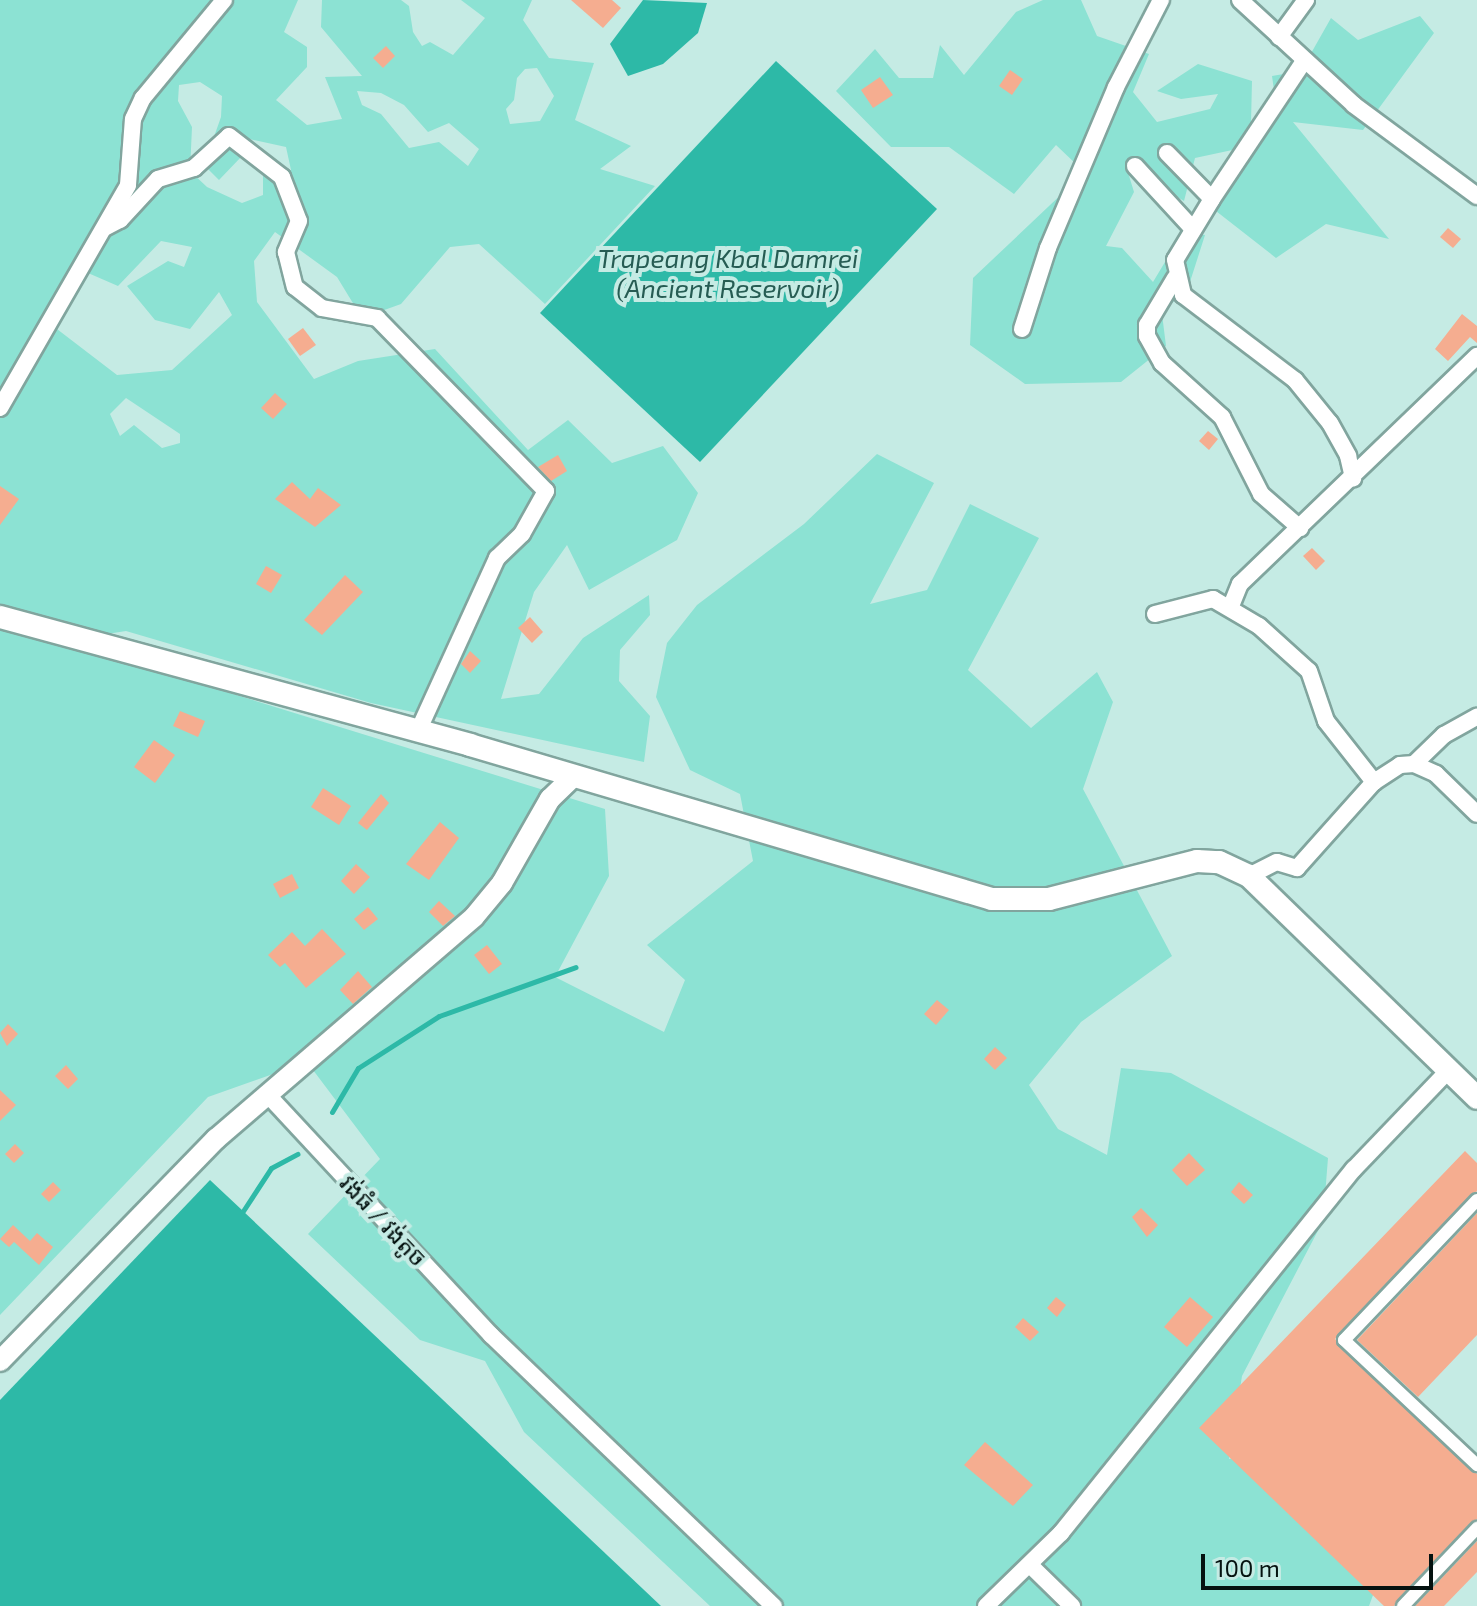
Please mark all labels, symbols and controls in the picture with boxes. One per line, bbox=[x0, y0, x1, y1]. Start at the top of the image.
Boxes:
water label: Trapeang Kbal Damrei (Ancient Reservoir) bbox=[597, 242, 859, 304]
street label: វង់ធំ / វង់តូច bbox=[334, 1168, 434, 1272]
scale bar bbox=[1205, 1538, 1437, 1588]
text: 100 m bbox=[1215, 1553, 1280, 1582]

